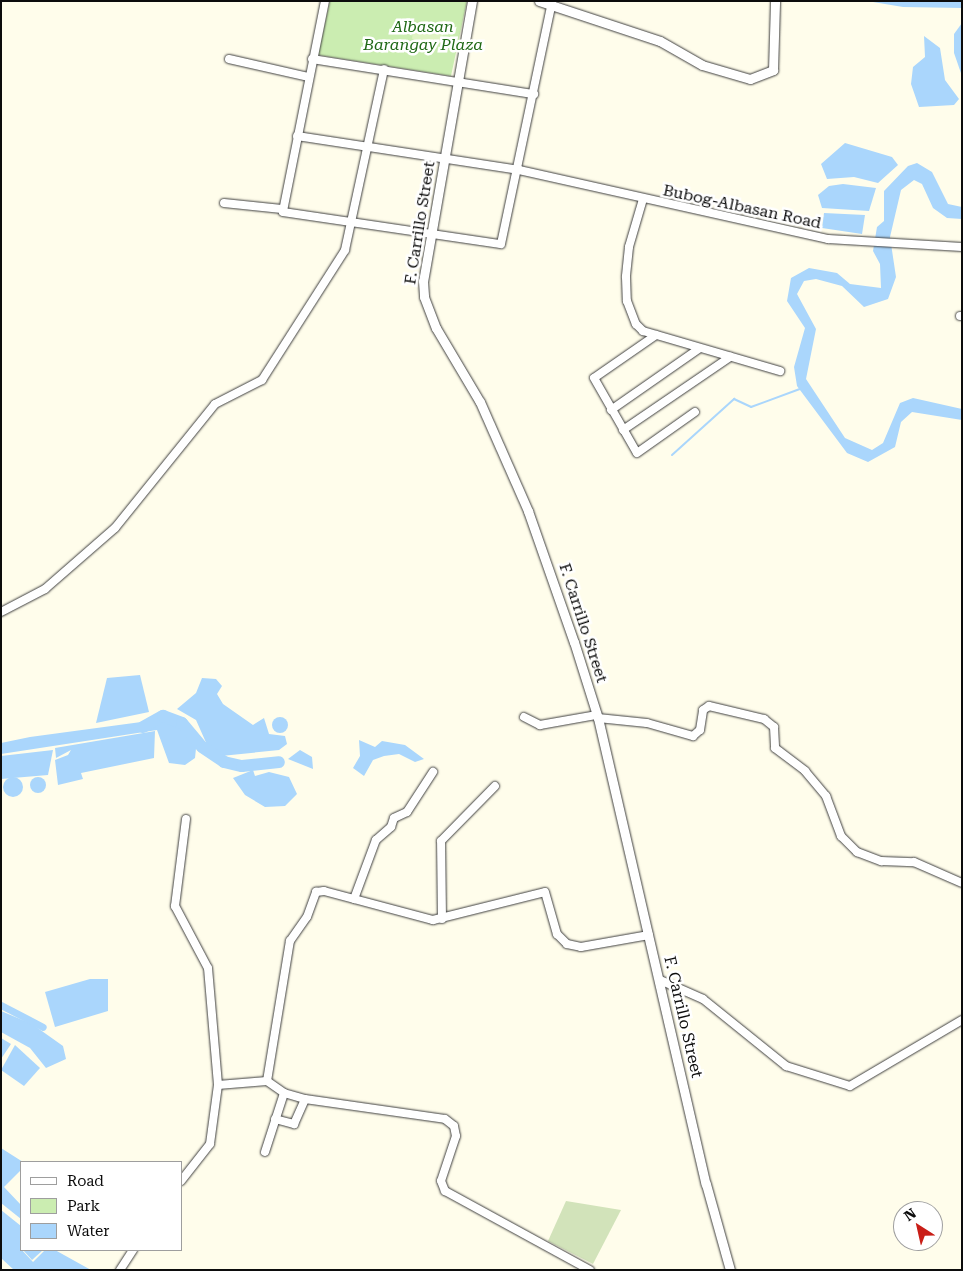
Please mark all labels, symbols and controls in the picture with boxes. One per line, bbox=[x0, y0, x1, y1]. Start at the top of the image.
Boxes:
park label: Albasan Barangay Plaza bbox=[363, 17, 483, 55]
street label: F. Carrillo Street bbox=[401, 160, 439, 286]
street label: Bubog-Albasan Road bbox=[661, 181, 823, 233]
street label: F. Carrillo Street bbox=[555, 561, 611, 685]
street label: F. Carrillo Street bbox=[660, 954, 706, 1080]
legend bbox=[20, 1161, 182, 1251]
text: Road bbox=[67, 1172, 104, 1190]
text: Park bbox=[67, 1197, 100, 1215]
north arrow bbox=[893, 1201, 943, 1251]
text: N bbox=[901, 1205, 919, 1224]
text: Water bbox=[67, 1222, 109, 1240]

